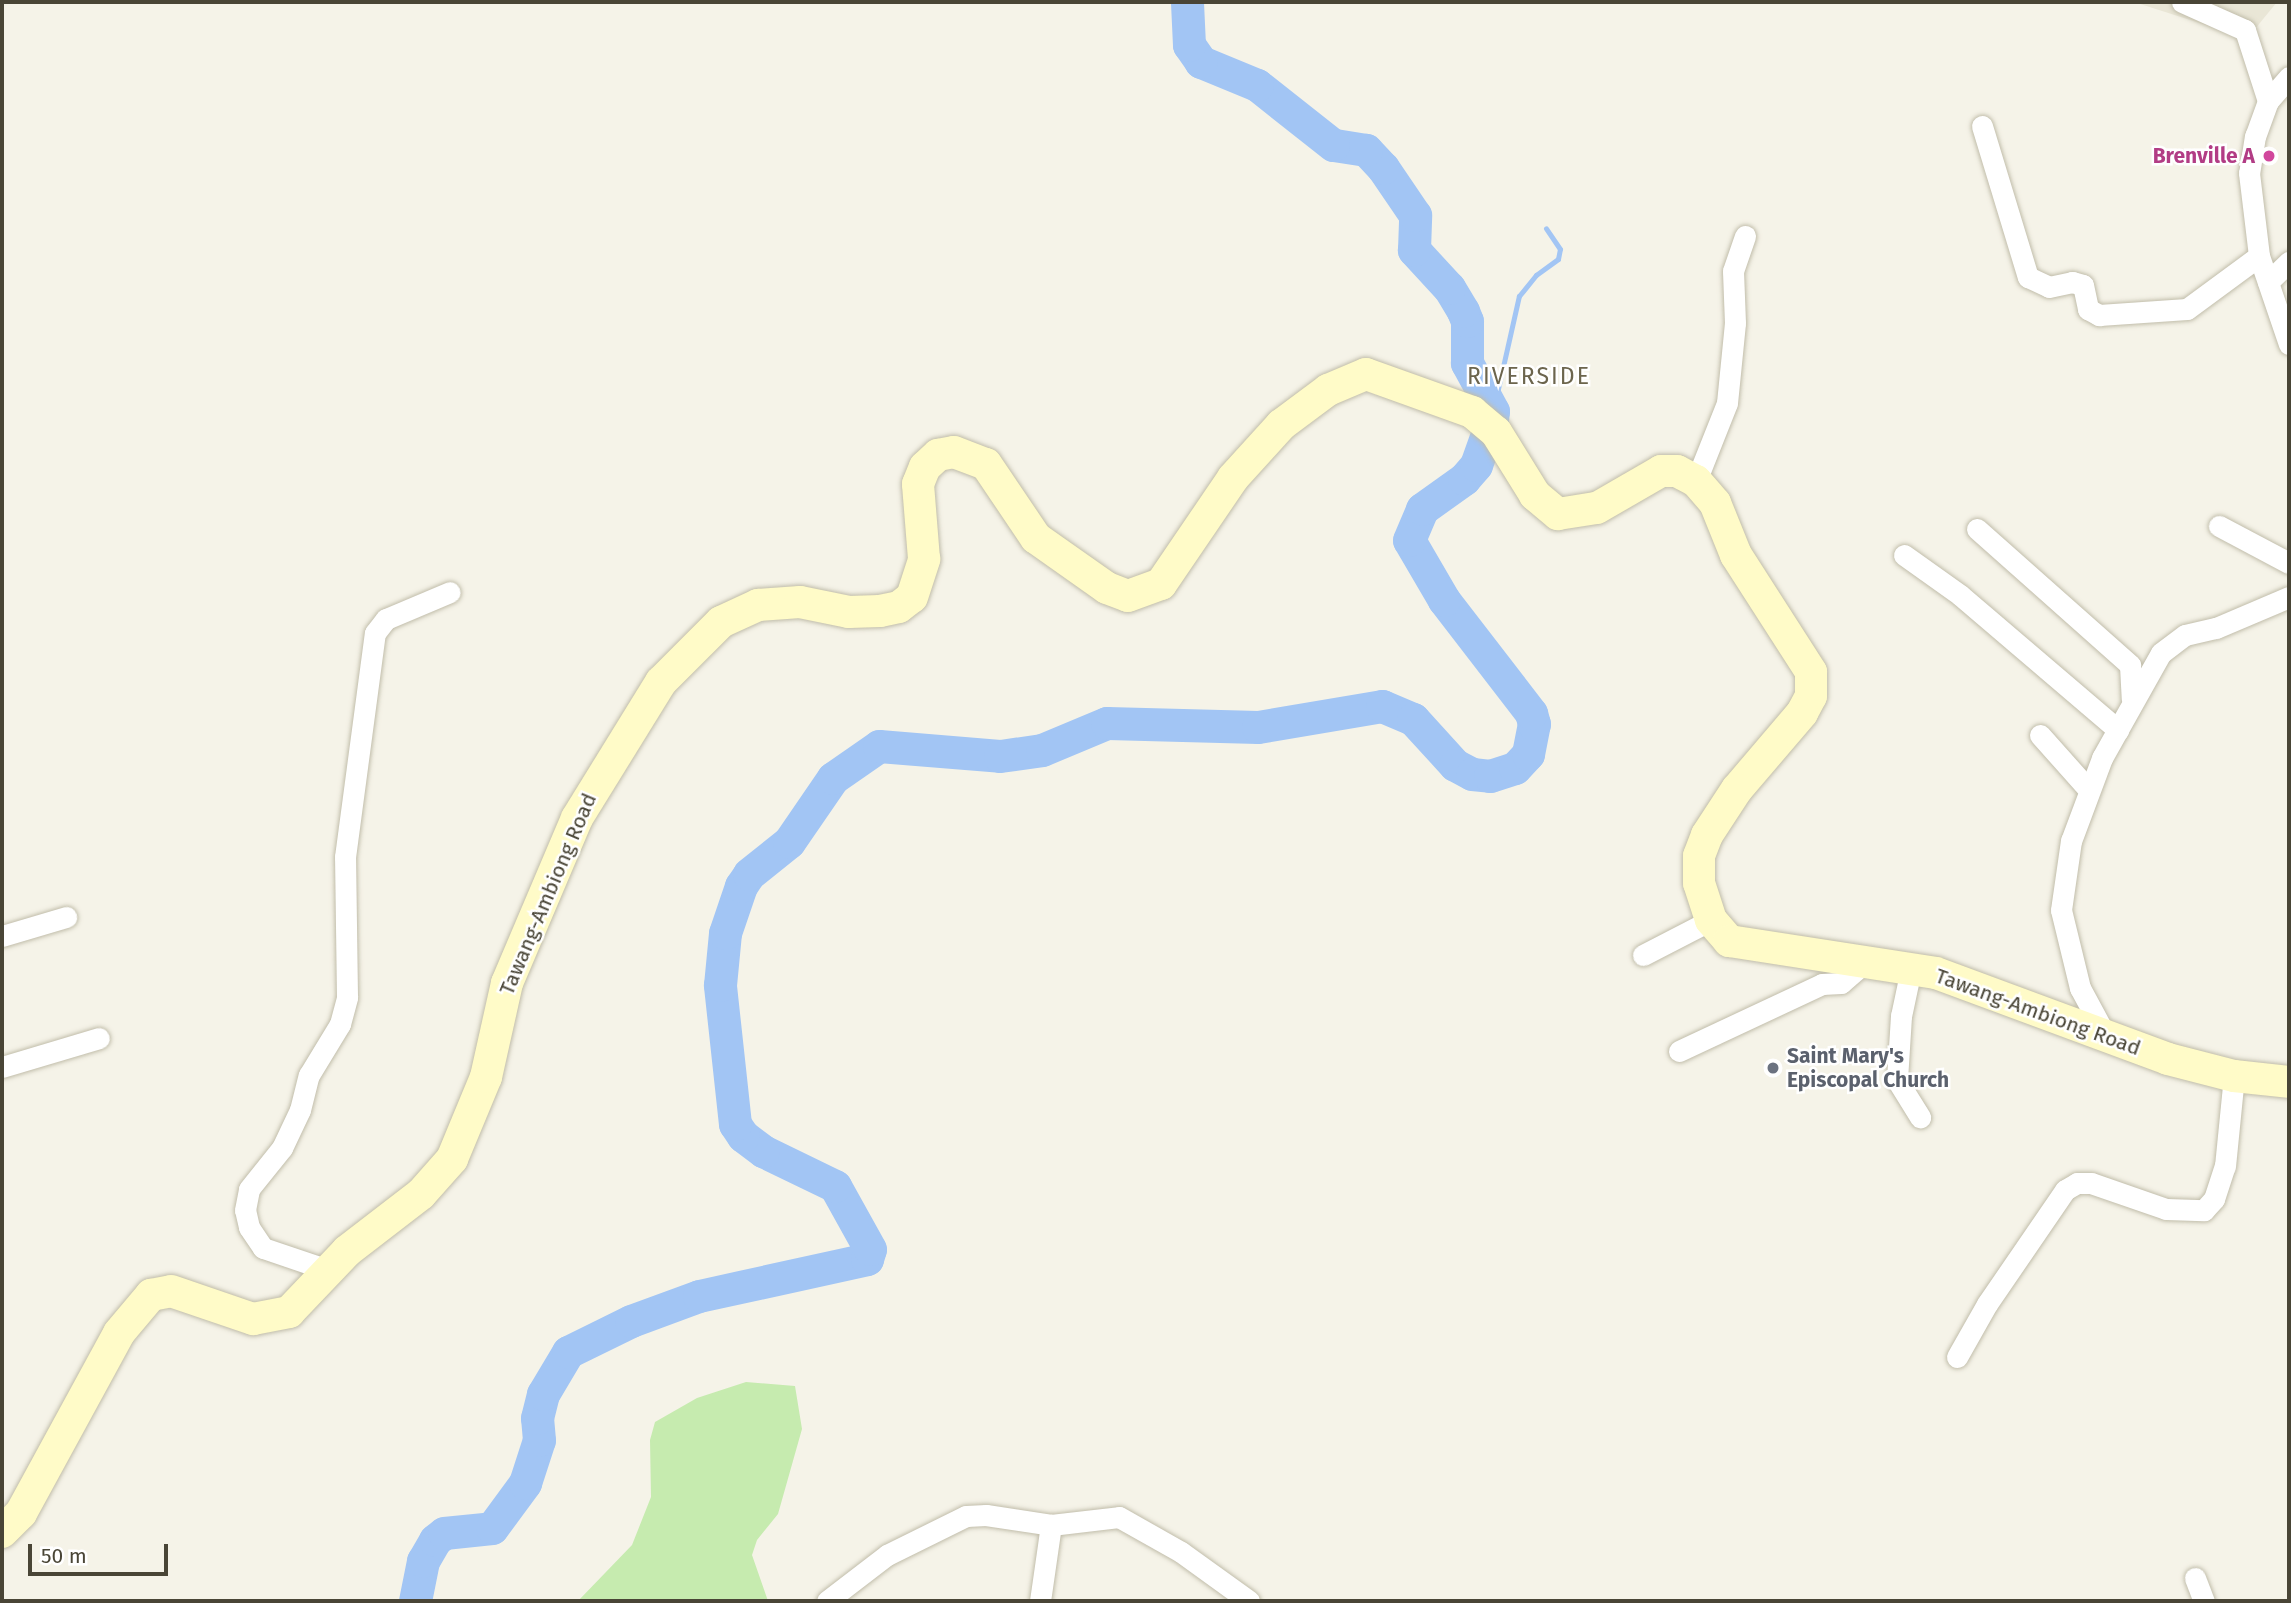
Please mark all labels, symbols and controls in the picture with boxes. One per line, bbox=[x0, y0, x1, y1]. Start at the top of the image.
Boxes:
place label: Brenville A bbox=[2153, 143, 2255, 169]
marker: Brenville A bbox=[2261, 148, 2277, 164]
district label: RIVERSIDE bbox=[1468, 362, 1590, 390]
street label: Tawang-Ambiong Road bbox=[494, 789, 602, 999]
street label: Tawang-Ambiong Road bbox=[1932, 963, 2144, 1061]
place label: Saint Mary's Episcopal Church bbox=[1787, 1043, 1949, 1093]
marker: Saint Mary's Episcopal Church bbox=[1765, 1060, 1781, 1076]
scale bar bbox=[32, 1530, 172, 1574]
text: 50 m bbox=[41, 1543, 87, 1569]

